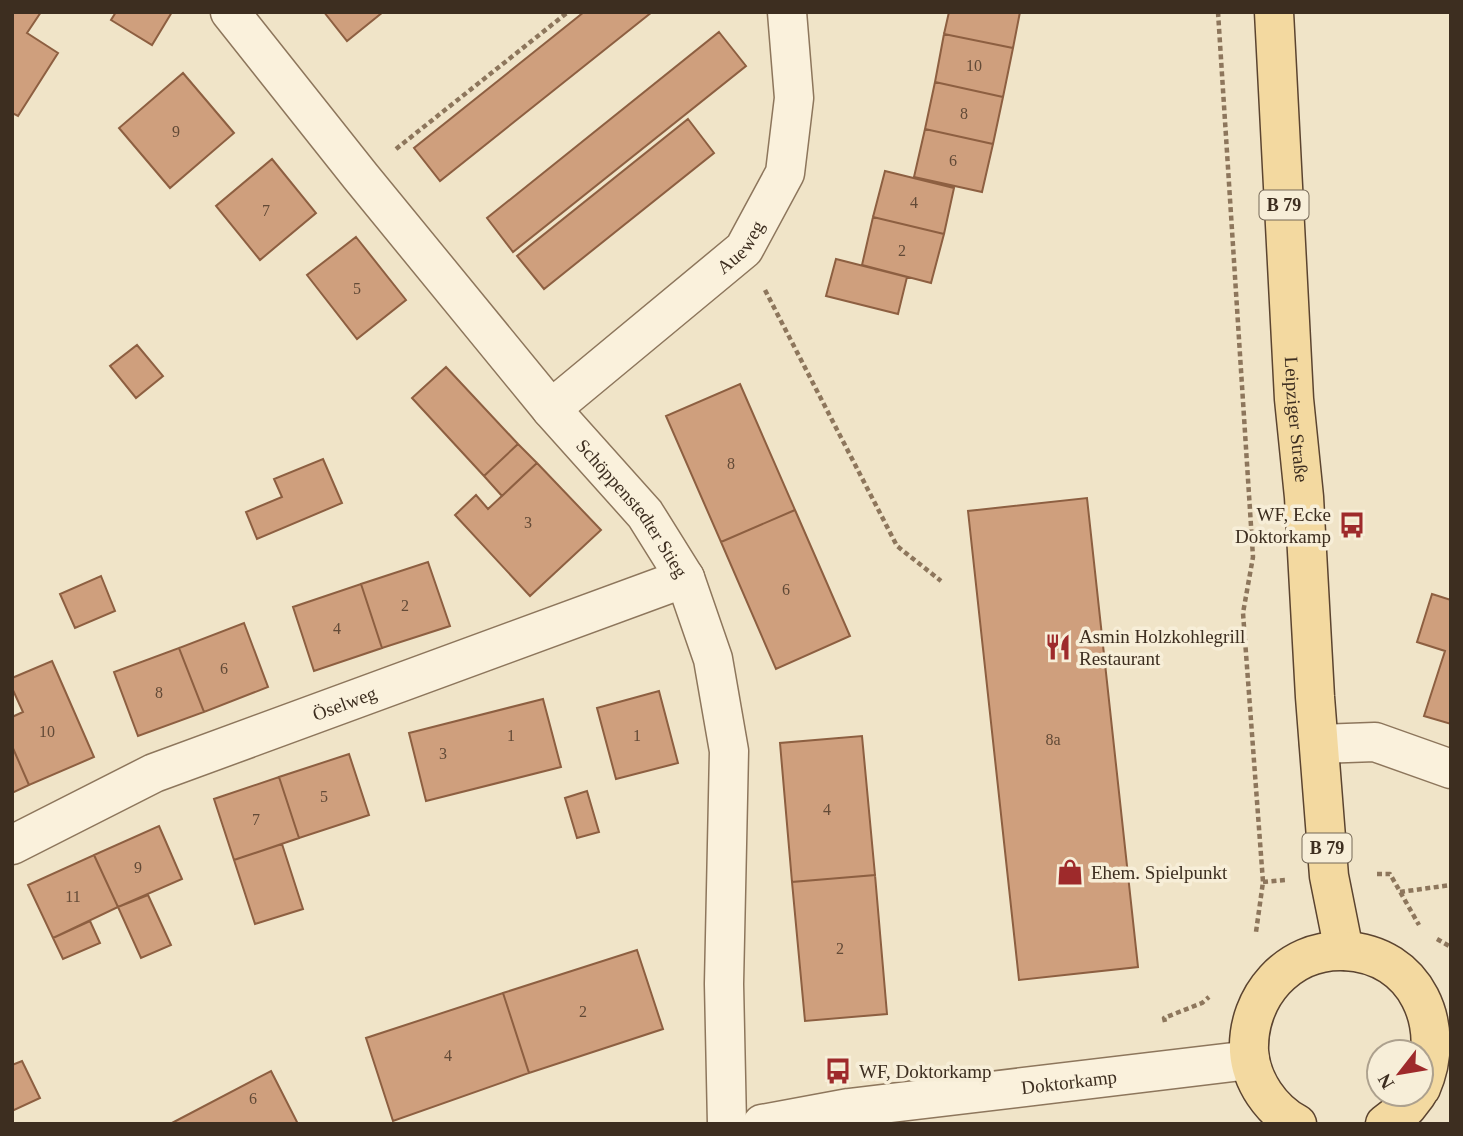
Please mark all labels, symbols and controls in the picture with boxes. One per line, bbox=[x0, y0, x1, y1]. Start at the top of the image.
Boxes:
house number: 10 bbox=[966, 57, 982, 74]
house number: 8 bbox=[960, 105, 968, 122]
house number: 9 bbox=[172, 123, 180, 140]
house number: 6 bbox=[949, 152, 957, 169]
road number: B 79 bbox=[1260, 190, 1308, 220]
house number: 4 bbox=[910, 194, 918, 211]
house number: 7 bbox=[262, 202, 270, 219]
street label: Aueweg bbox=[712, 216, 768, 278]
house number: 2 bbox=[898, 242, 906, 259]
house number: 5 bbox=[353, 280, 361, 297]
street label: Leipziger Straße bbox=[1281, 356, 1313, 483]
street label: Schöppenstedter Stieg bbox=[572, 435, 692, 581]
house number: 8 bbox=[727, 455, 735, 472]
place label: WF, Ecke Doktorkamp bbox=[1235, 504, 1331, 547]
bus stop icon: WF, Ecke Doktorkamp bbox=[1337, 510, 1367, 540]
house number: 3 bbox=[524, 514, 532, 531]
house number: 6 bbox=[782, 581, 790, 598]
house number: 2 bbox=[401, 597, 409, 614]
house number: 4 bbox=[333, 620, 341, 637]
place label: Asmin Holzkohlegrill Restaurant bbox=[1079, 626, 1245, 669]
restaurant icon: Asmin Holzkohlegrill Restaurant bbox=[1043, 632, 1073, 662]
house number: 6 bbox=[220, 660, 228, 677]
street label: Öselweg bbox=[310, 682, 380, 724]
house number: 8 bbox=[155, 684, 163, 701]
house number: 10 bbox=[39, 723, 55, 740]
house number: 1 bbox=[507, 727, 515, 744]
house number: 1 bbox=[633, 727, 641, 744]
house number: 8a bbox=[1045, 731, 1061, 748]
house number: 3 bbox=[439, 745, 447, 762]
house number: 5 bbox=[320, 788, 328, 805]
house number: 4 bbox=[823, 801, 831, 818]
house number: 7 bbox=[252, 811, 260, 828]
road number: B 79 bbox=[1302, 834, 1352, 862]
shop icon: Ehem. Spielpunkt bbox=[1055, 857, 1085, 887]
house number: 9 bbox=[134, 859, 142, 876]
place label: Ehem. Spielpunkt bbox=[1091, 862, 1228, 883]
house number: 11 bbox=[65, 888, 81, 905]
house number: 2 bbox=[836, 940, 844, 957]
house number: 2 bbox=[579, 1003, 587, 1020]
north arrow bbox=[1365, 1038, 1435, 1108]
house number: 4 bbox=[444, 1047, 452, 1064]
bus stop icon: WF, Doktorkamp bbox=[823, 1056, 853, 1086]
place label: WF, Doktorkamp bbox=[859, 1061, 992, 1082]
street label: Doktorkamp bbox=[1020, 1066, 1118, 1098]
text: N bbox=[1373, 1070, 1398, 1093]
house number: 6 bbox=[249, 1090, 257, 1107]

